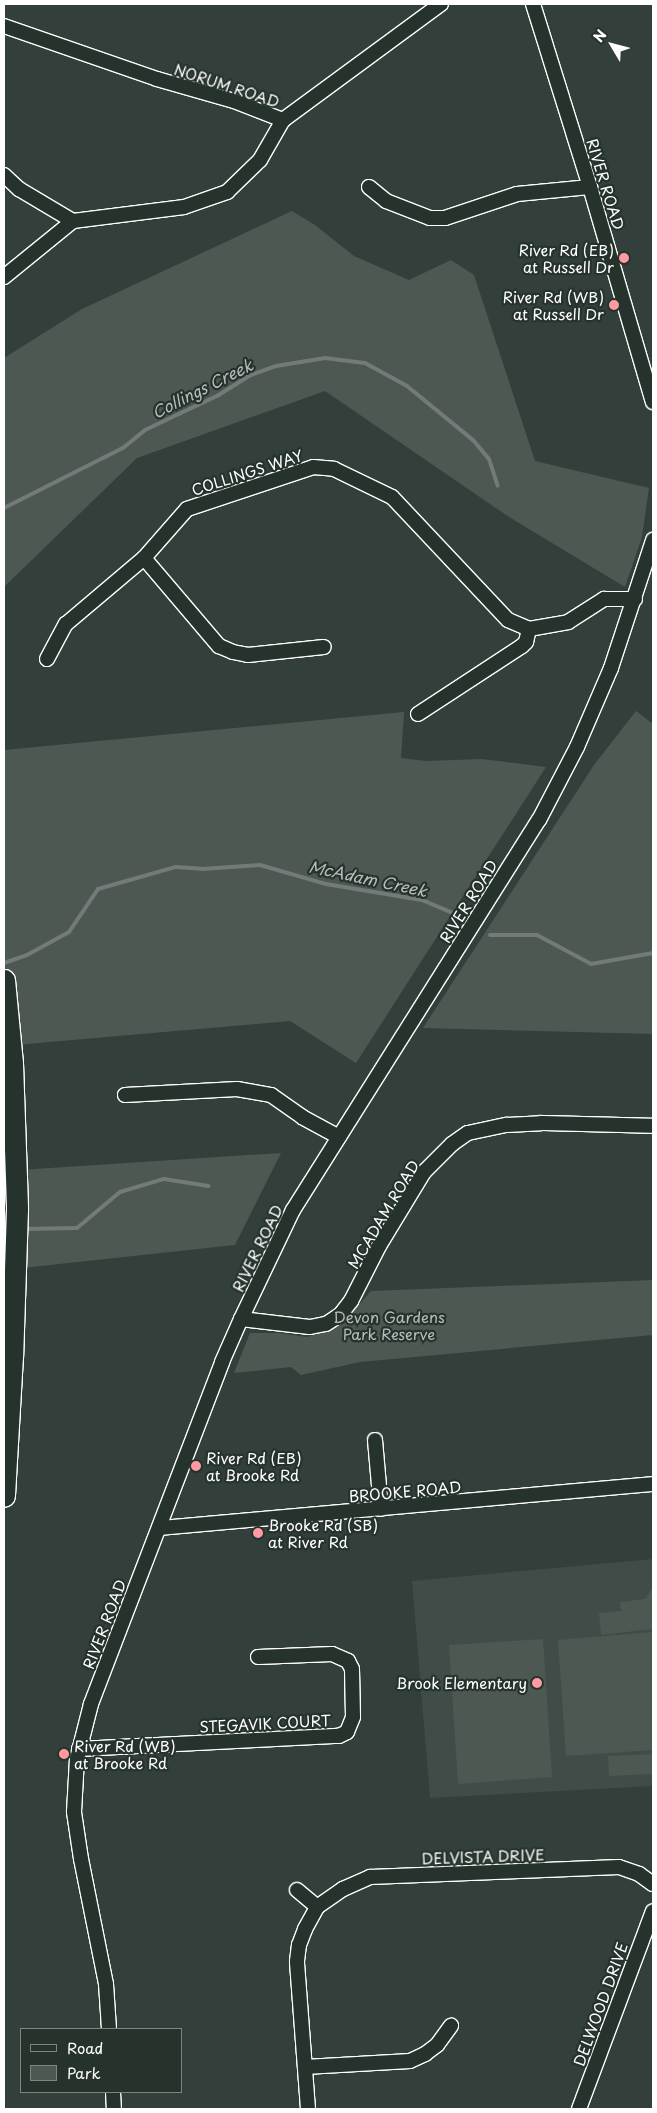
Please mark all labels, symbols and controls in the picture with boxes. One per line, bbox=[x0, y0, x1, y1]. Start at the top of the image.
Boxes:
north arrow bbox=[587, 20, 637, 70]
text: N bbox=[588, 25, 611, 46]
street label: NORUM ROAD bbox=[172, 59, 282, 111]
street label: RIVER ROAD bbox=[583, 136, 629, 232]
place label: River Rd (EB) at Russell Dr bbox=[517, 240, 614, 275]
marker: River Rd (EB) at Russell Dr bbox=[618, 252, 630, 264]
place label: River Rd (WB) at Russell Dr bbox=[501, 287, 604, 322]
marker: River Rd (WB) at Russell Dr bbox=[608, 299, 620, 311]
water label: Collings Creek bbox=[148, 354, 256, 422]
street label: COLLINGS WAY bbox=[188, 445, 306, 499]
water label: McAdam Creek bbox=[306, 856, 430, 900]
street label: RIVER ROAD bbox=[435, 856, 501, 946]
street label: MCADAM ROAD bbox=[343, 1156, 423, 1272]
street label: RIVER ROAD bbox=[228, 1201, 286, 1295]
park label: Devon Gardens Park Reserve bbox=[334, 1307, 444, 1342]
place label: River Rd (EB) at Brooke Rd bbox=[206, 1448, 303, 1483]
marker: River Rd (EB) at Brooke Rd bbox=[190, 1460, 202, 1472]
street label: BROOKE ROAD bbox=[347, 1477, 463, 1505]
place label: Brooke Rd (SB) at River Rd bbox=[268, 1515, 380, 1550]
marker: Brooke Rd (SB) at River Rd bbox=[252, 1527, 264, 1539]
street label: RIVER ROAD bbox=[79, 1576, 129, 1672]
place label: Brook Elementary bbox=[395, 1674, 527, 1692]
marker: Brook Elementary bbox=[531, 1677, 543, 1689]
street label: STEGAVIK COURT bbox=[198, 1711, 332, 1735]
place label: River Rd (WB) at Brooke Rd bbox=[74, 1736, 177, 1771]
marker: River Rd (WB) at Brooke Rd bbox=[58, 1748, 70, 1760]
street label: DELVISTA DRIVE bbox=[421, 1845, 545, 1867]
street label: DELWOOD DRIVE bbox=[569, 1939, 631, 2069]
legend bbox=[20, 2028, 182, 2093]
text: Road bbox=[67, 2036, 103, 2059]
text: Park bbox=[67, 2061, 101, 2084]

